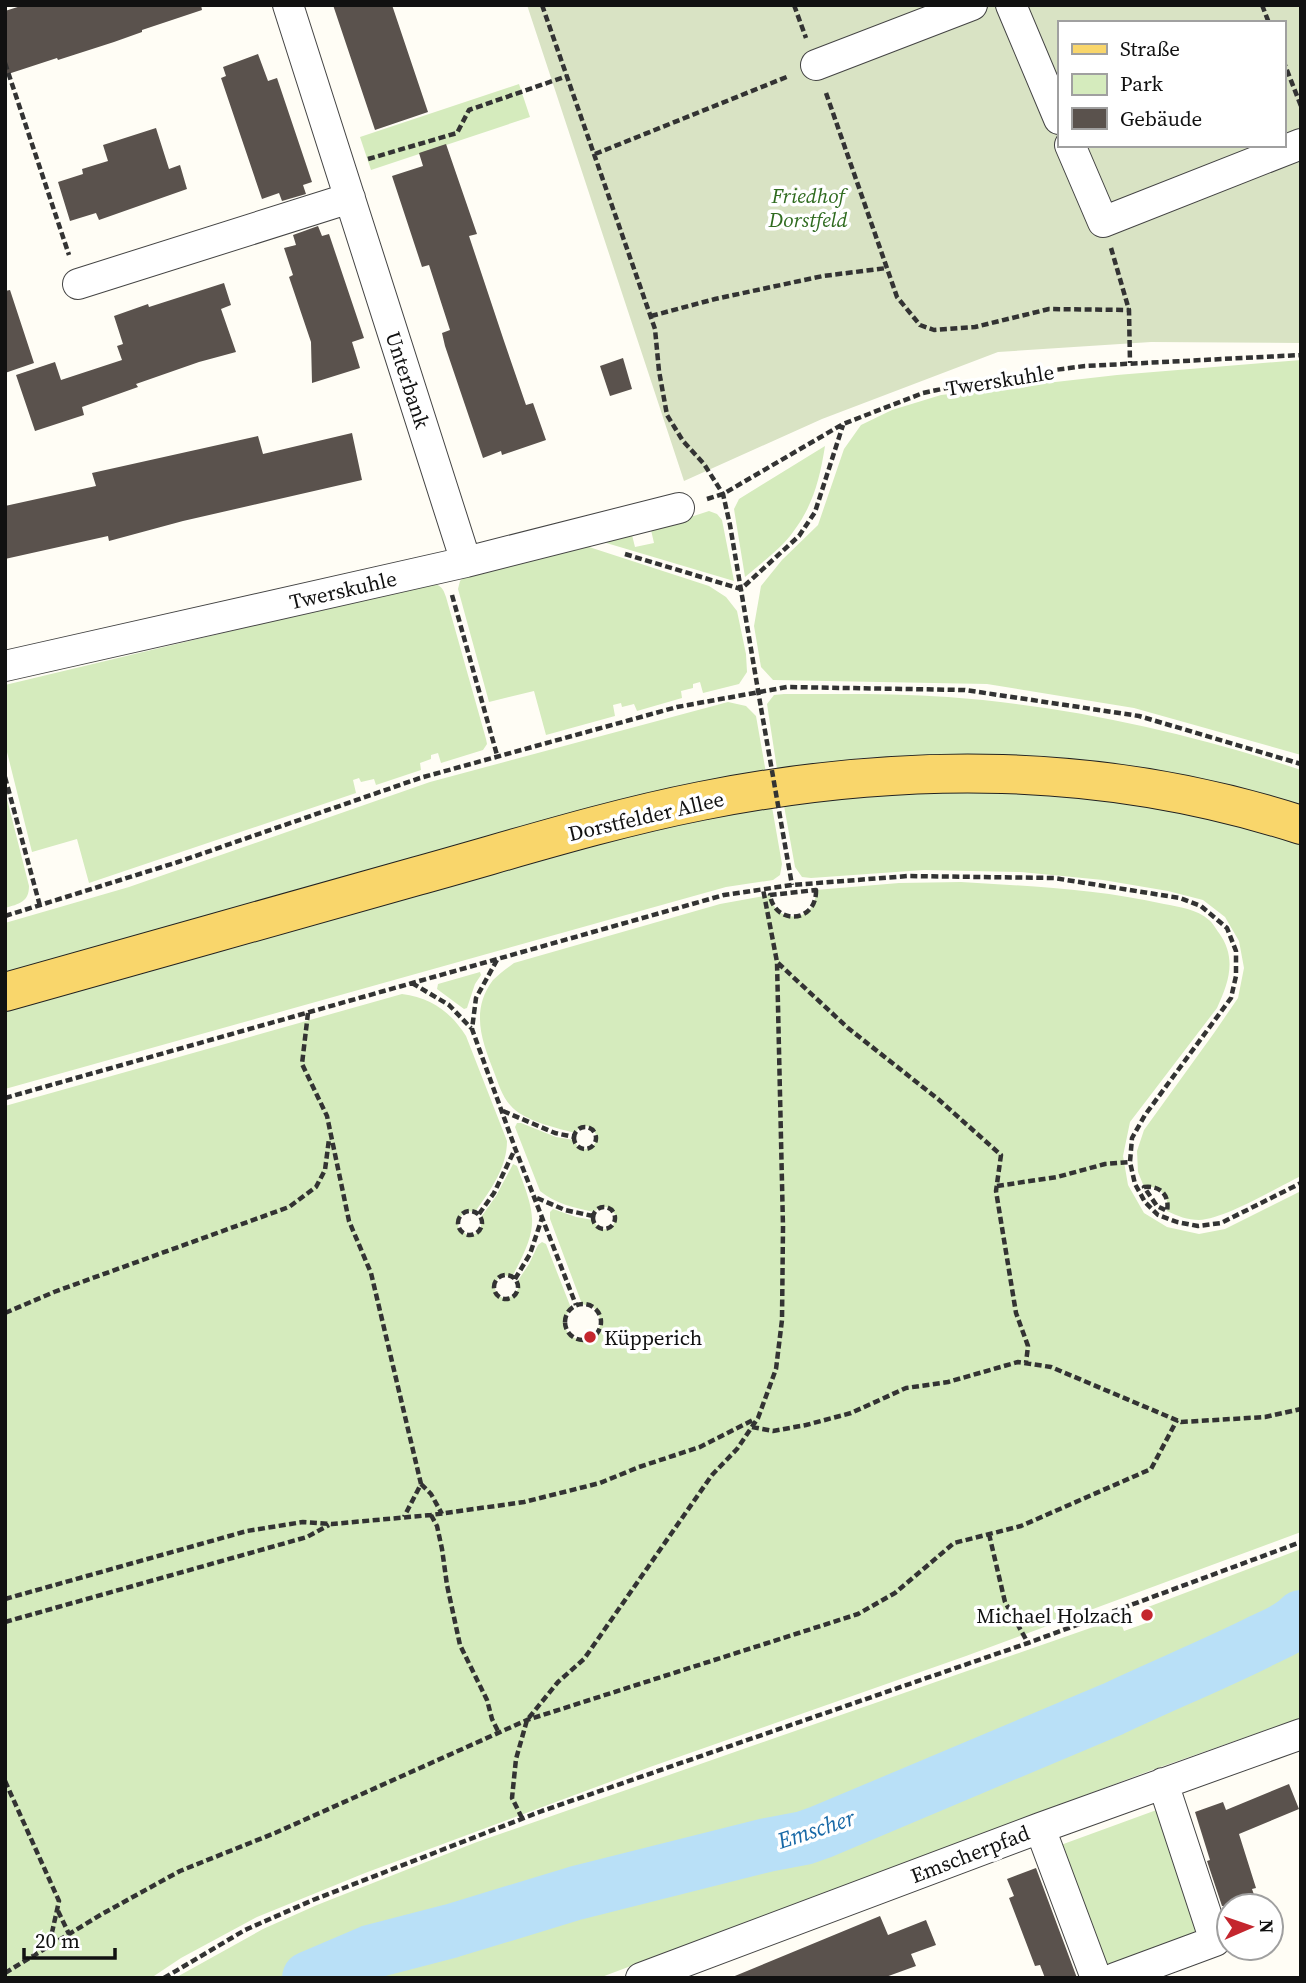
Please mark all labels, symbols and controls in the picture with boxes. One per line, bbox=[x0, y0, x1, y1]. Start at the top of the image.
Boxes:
legend bbox=[1058, 21, 1285, 147]
text: Straße bbox=[1120, 34, 1180, 63]
text: Park bbox=[1120, 69, 1164, 98]
text: Gebäude bbox=[1120, 104, 1202, 133]
park label: Friedhof Dorstfeld bbox=[768, 181, 848, 234]
street label: Unterbank bbox=[379, 328, 437, 433]
street label: Twerskuhle bbox=[944, 357, 1056, 403]
street label: Twerskuhle bbox=[287, 564, 399, 616]
street label: Dorstfelder Allee bbox=[565, 784, 727, 848]
place label: Küpperich bbox=[604, 1323, 702, 1352]
marker: Küpperich bbox=[582, 1329, 598, 1345]
place label: Michael Holzach bbox=[976, 1601, 1133, 1630]
marker: Michael Holzach bbox=[1139, 1607, 1155, 1623]
water label: Emscher bbox=[772, 1801, 860, 1857]
street label: Emscherpfad bbox=[906, 1818, 1034, 1890]
north arrow bbox=[1215, 1892, 1285, 1962]
scale bar bbox=[24, 1916, 116, 1960]
text: N bbox=[1254, 1919, 1280, 1934]
text: 20 m bbox=[35, 1926, 80, 1955]

